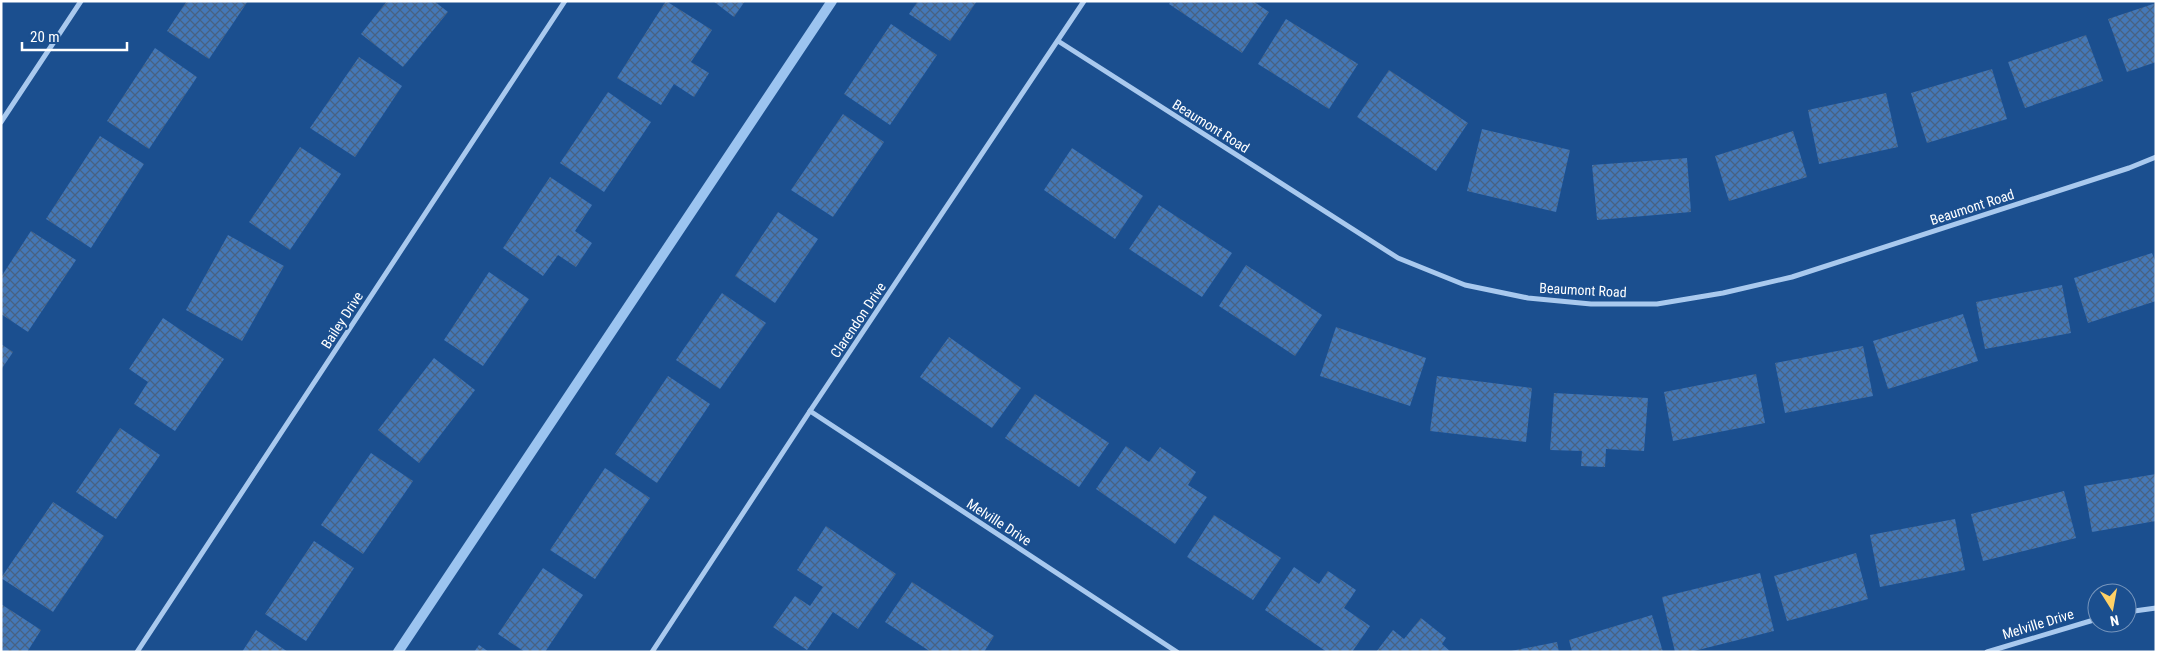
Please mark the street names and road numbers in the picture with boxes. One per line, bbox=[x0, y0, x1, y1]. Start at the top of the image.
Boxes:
street label: Beaumont Road bbox=[1170, 96, 1252, 156]
street label: Beaumont Road bbox=[1928, 186, 2016, 228]
street label: Clarendon Drive bbox=[827, 279, 889, 361]
street label: Beaumont Road bbox=[1539, 280, 1627, 300]
street label: Bailey Drive bbox=[318, 288, 366, 351]
street label: Melville Drive bbox=[964, 495, 1035, 549]
street label: Melville Drive bbox=[2000, 605, 2076, 642]

